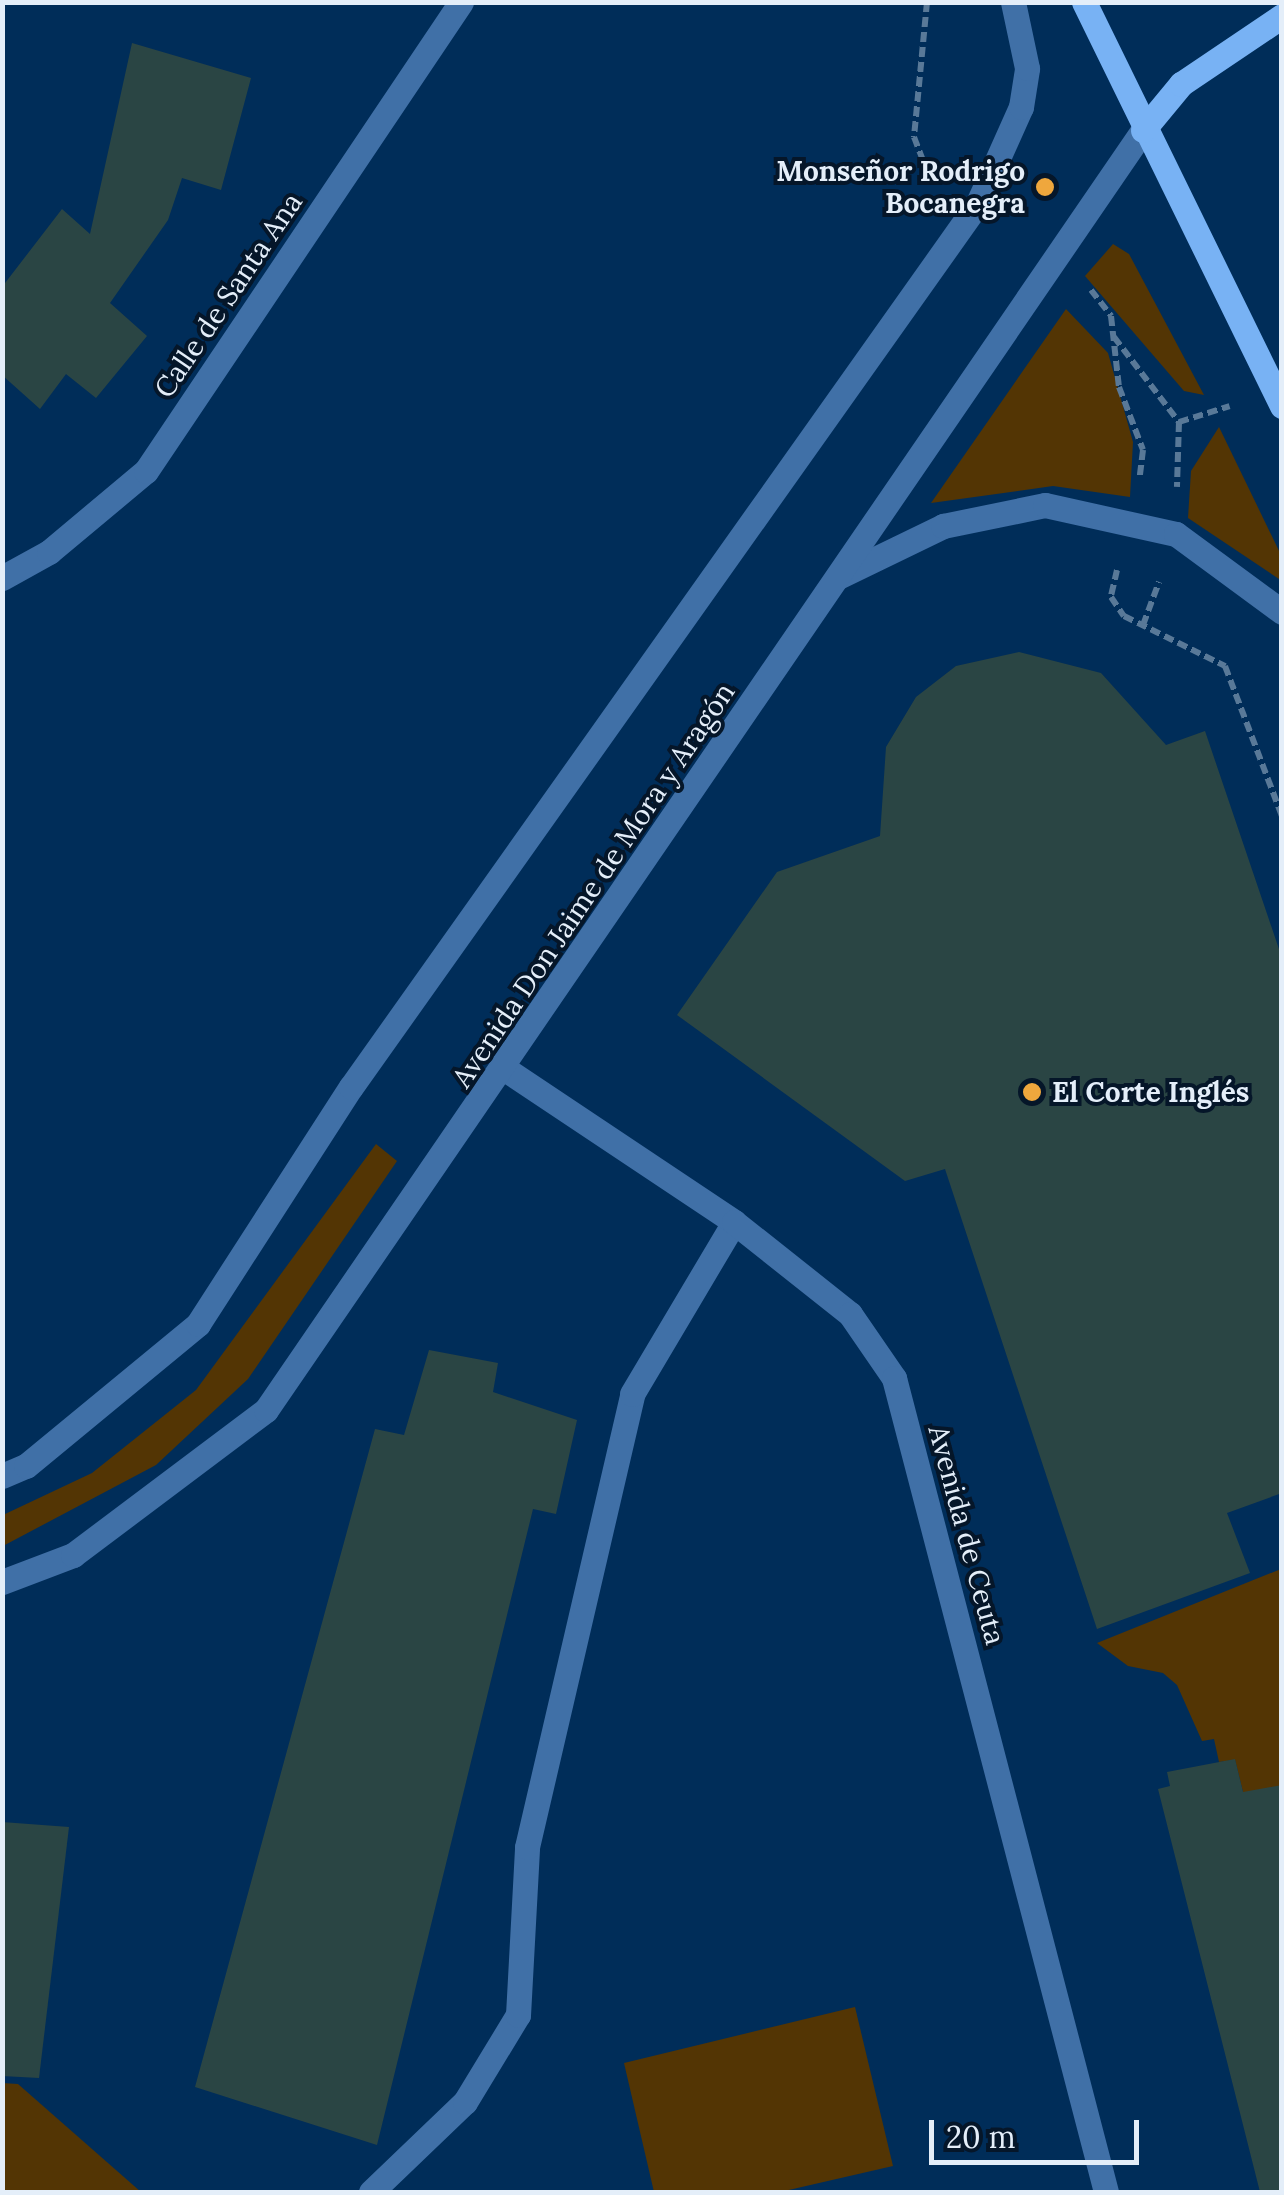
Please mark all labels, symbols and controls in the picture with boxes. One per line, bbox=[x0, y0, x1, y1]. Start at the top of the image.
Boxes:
place label: Monseñor Rodrigo Bocanegra bbox=[776, 154, 1025, 220]
marker: Monseñor Rodrigo Bocanegra bbox=[1034, 176, 1056, 198]
street label: Calle de Santa Ana bbox=[147, 186, 309, 404]
street label: Avenida Don Jaime de Mora y Aragón bbox=[445, 676, 741, 1094]
place label: El Corte Inglés bbox=[1052, 1075, 1249, 1109]
marker: El Corte Inglés bbox=[1021, 1081, 1043, 1103]
street label: Avenida de Ceuta bbox=[922, 1422, 1012, 1648]
scale bar bbox=[934, 2100, 1144, 2162]
text: 20 m bbox=[946, 2118, 1015, 2156]

